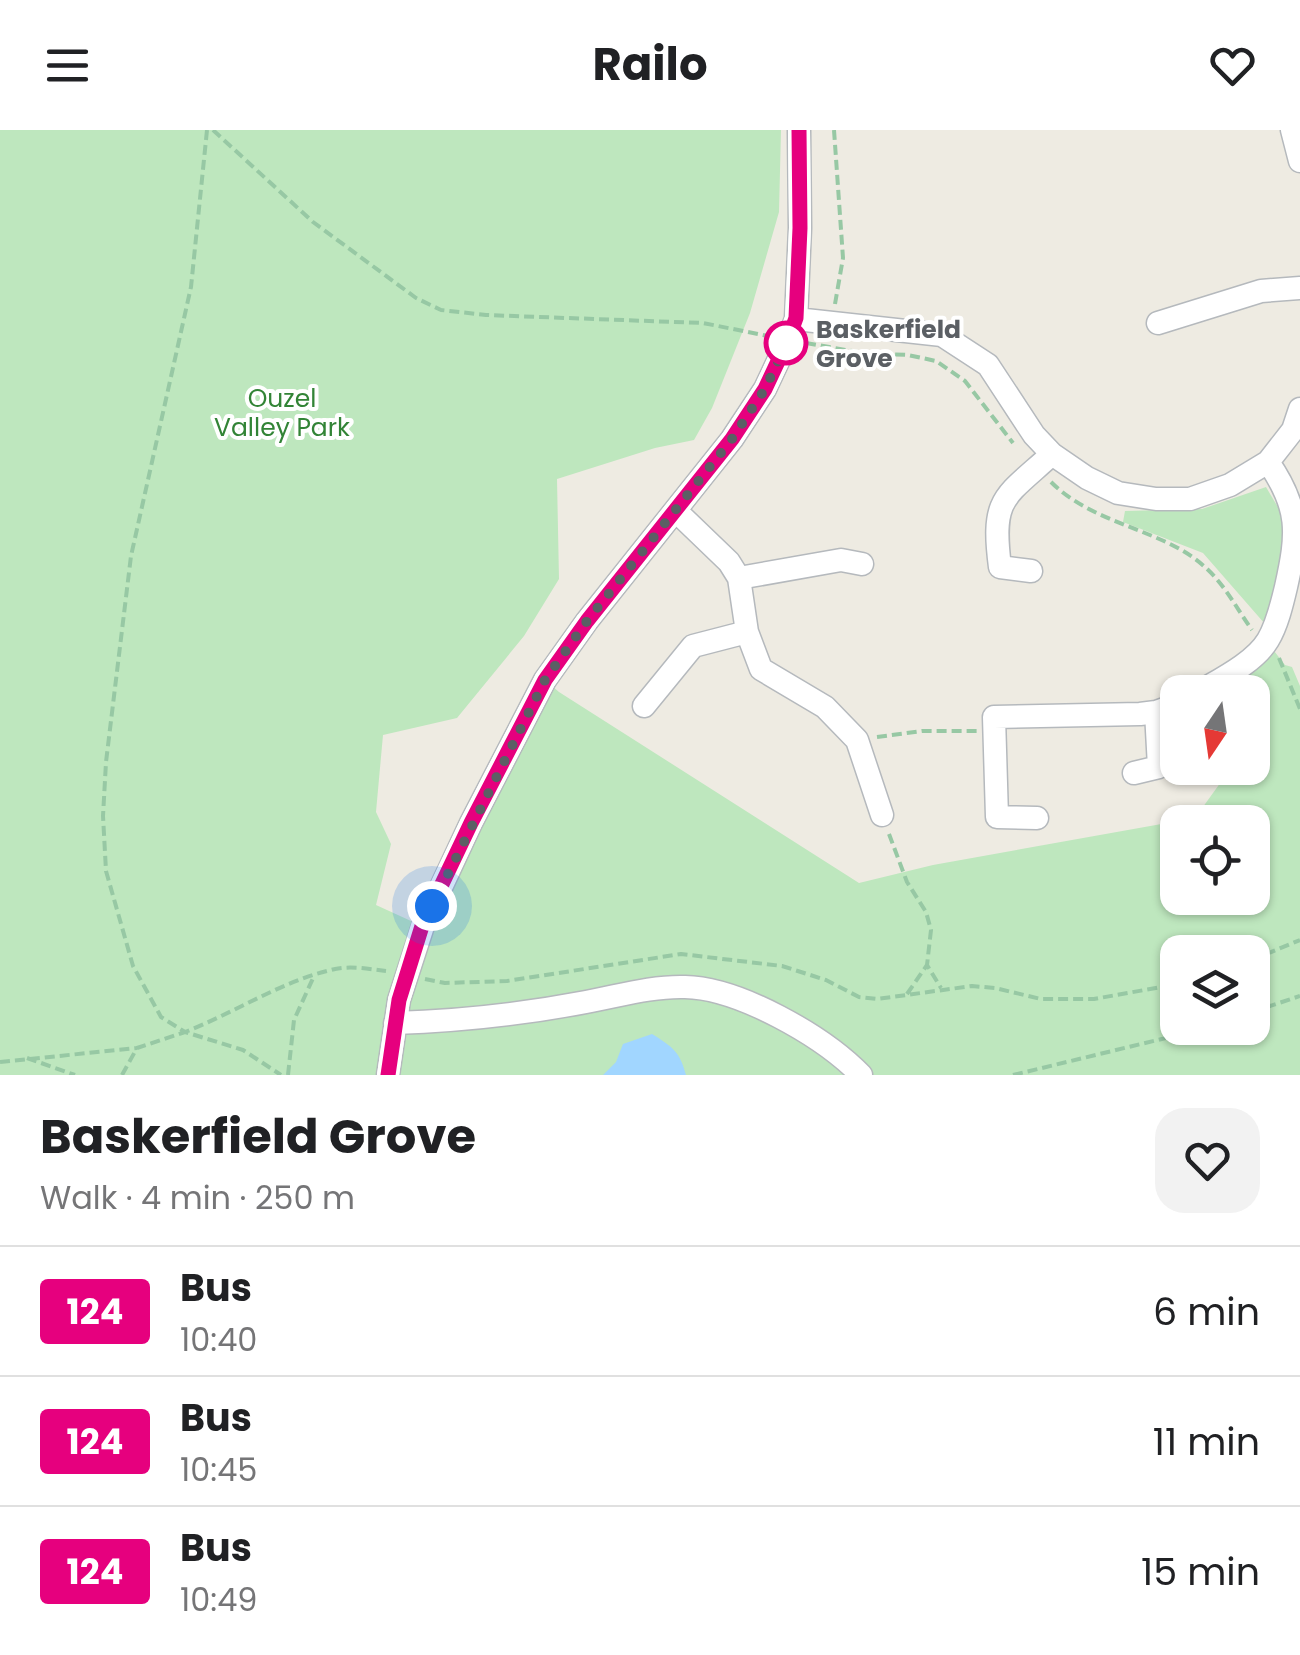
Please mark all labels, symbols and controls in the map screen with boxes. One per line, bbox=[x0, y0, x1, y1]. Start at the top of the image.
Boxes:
text: Railo bbox=[592, 33, 708, 96]
icon: menu bbox=[40, 38, 95, 93]
icon: heart bbox=[1205, 38, 1260, 93]
place label: Baskerfield Grove bbox=[816, 312, 961, 376]
marker: Baskerfield Grove bbox=[765, 322, 807, 364]
park label: Ouzel Valley Park bbox=[214, 381, 350, 445]
north arrow bbox=[1160, 675, 1270, 785]
map controls bbox=[1160, 675, 1270, 1045]
button: locate bbox=[1160, 805, 1270, 915]
your location bbox=[407, 881, 457, 931]
button: layers bbox=[1160, 935, 1270, 1045]
text: Baskerfield Grove bbox=[40, 1103, 476, 1170]
button: heart bbox=[1155, 1108, 1260, 1213]
text: Walk · 4 min · 250 m bbox=[40, 1175, 355, 1220]
text: Bus bbox=[180, 1261, 252, 1314]
text: 6 min bbox=[1153, 1285, 1260, 1338]
text: 124 bbox=[67, 1287, 123, 1336]
text: 10:40 bbox=[180, 1317, 257, 1362]
text: Bus bbox=[180, 1391, 252, 1444]
text: 11 min bbox=[1153, 1415, 1260, 1468]
text: 124 bbox=[67, 1417, 123, 1466]
text: 10:45 bbox=[180, 1447, 257, 1492]
text: Bus bbox=[180, 1521, 252, 1574]
text: 15 min bbox=[1141, 1545, 1260, 1598]
text: 124 bbox=[67, 1547, 123, 1596]
text: 10:49 bbox=[180, 1577, 257, 1622]

